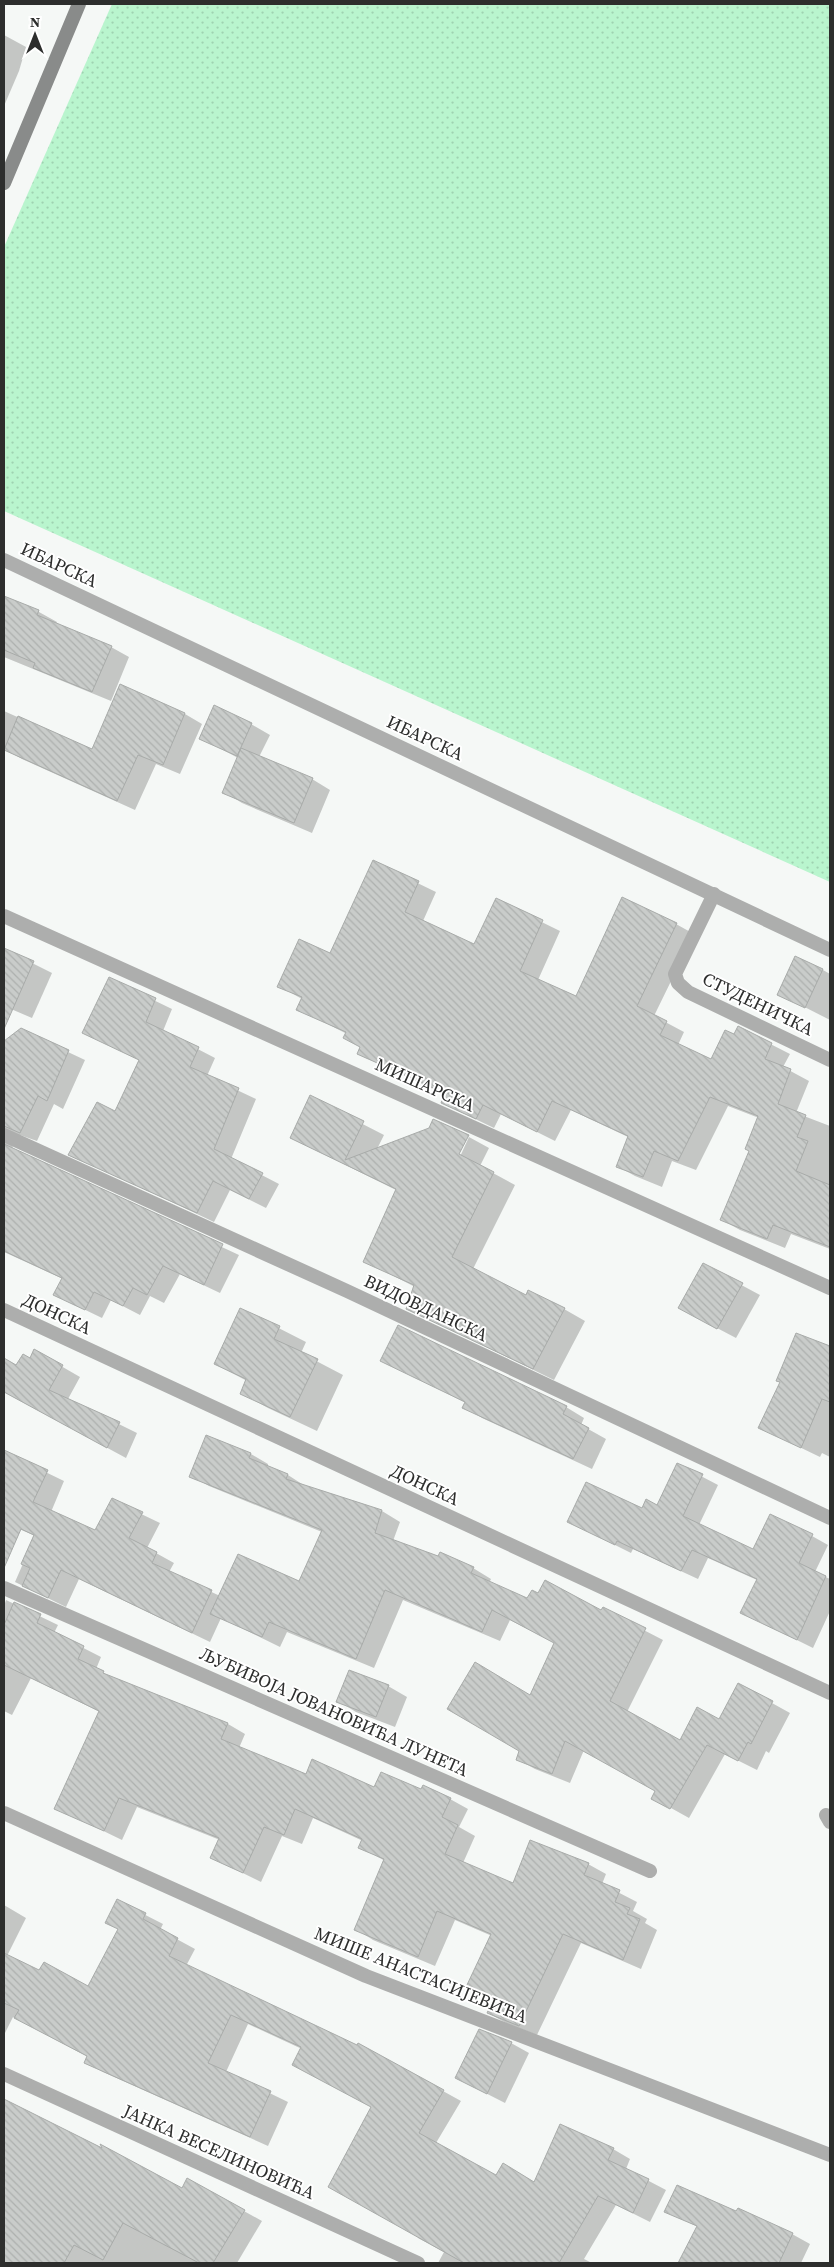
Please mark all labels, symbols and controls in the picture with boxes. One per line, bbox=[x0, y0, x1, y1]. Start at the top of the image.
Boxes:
north arrow bbox=[10, 10, 60, 60]
text: N bbox=[30, 12, 40, 32]
street label: ИБАРСКА bbox=[17, 536, 102, 593]
street label: ИБАРСКА bbox=[383, 709, 468, 766]
street label: СТУДЕНИЧКА bbox=[698, 966, 818, 1041]
street label: МИШАРСКА bbox=[371, 1051, 479, 1118]
street label: ВИДОВДАНСКА bbox=[360, 1268, 492, 1347]
street label: ДОНСКА bbox=[19, 1287, 96, 1340]
street label: ДОНСКА bbox=[387, 1458, 464, 1511]
street label: ЉУБИВОЈА ЈОВАНОВИЋА ЛУНЕТА bbox=[196, 1641, 473, 1782]
street label: МИШЕ АНАСТАСИЈЕВИЋА bbox=[311, 1920, 532, 2029]
street label: ЈАНКА ВЕСЕЛИНОВИЋА bbox=[118, 2098, 319, 2205]

